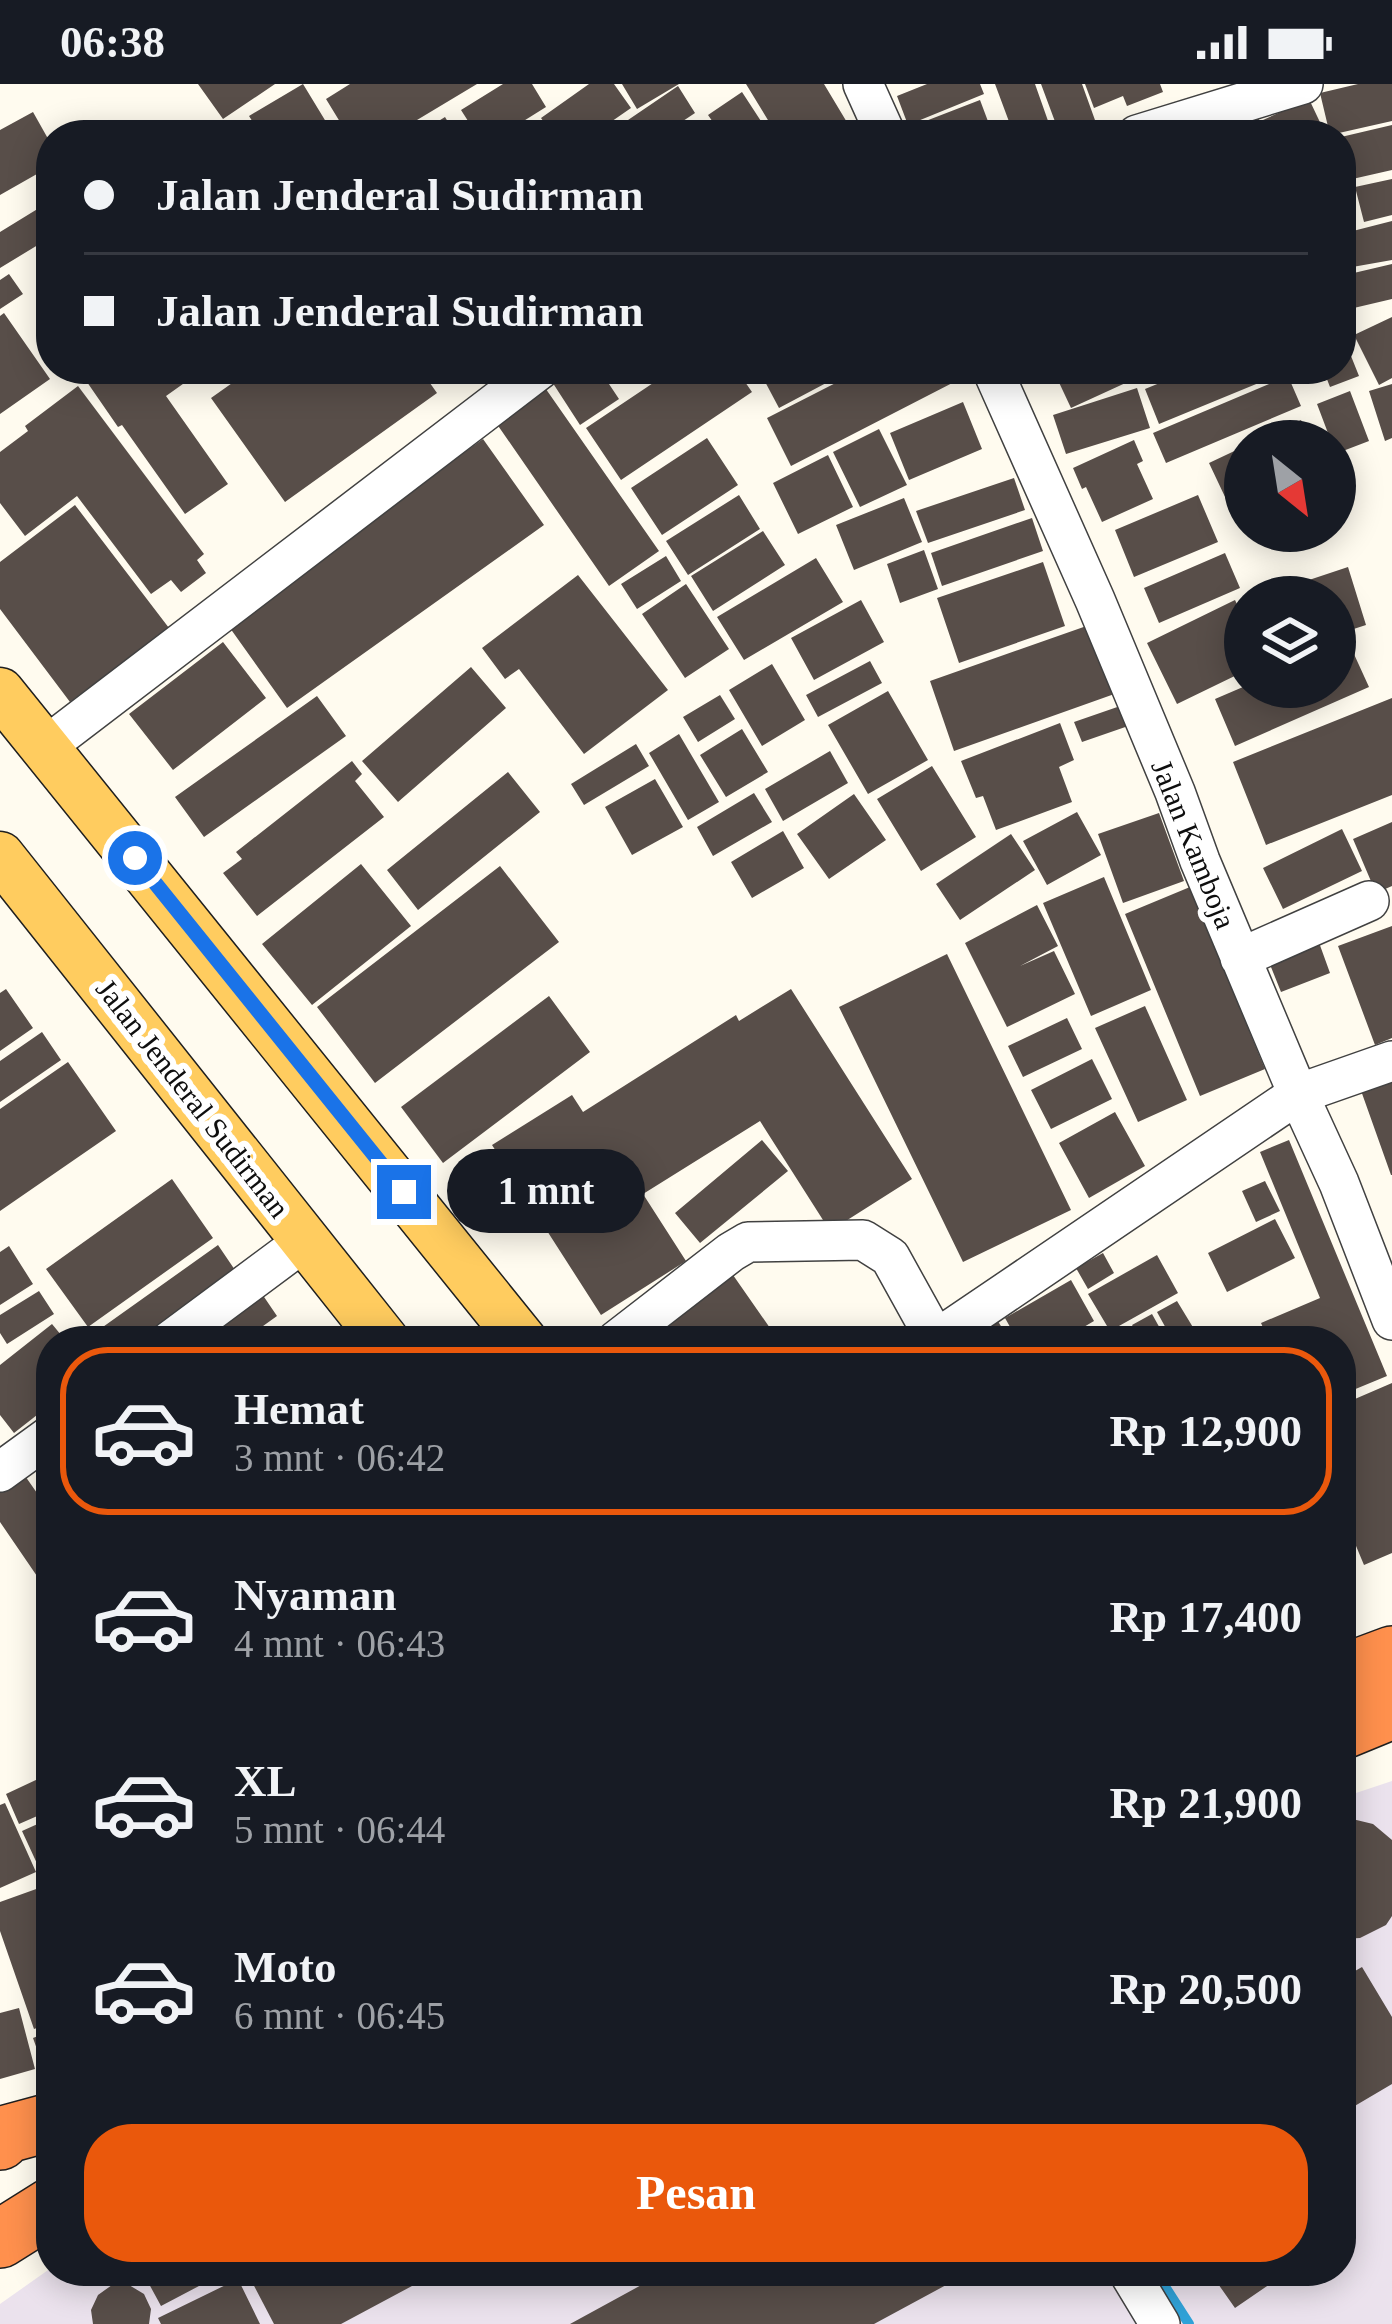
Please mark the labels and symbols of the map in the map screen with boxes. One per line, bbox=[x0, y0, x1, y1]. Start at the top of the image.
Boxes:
north arrow bbox=[1224, 420, 1356, 552]
street label: Jalan Kamboja bbox=[1145, 755, 1243, 933]
route start bbox=[108, 831, 162, 885]
street label: Jalan Jenderal Sudirman bbox=[90, 972, 296, 1224]
callout: 1 mnt bbox=[446, 1150, 644, 1234]
route end bbox=[377, 1165, 431, 1219]

